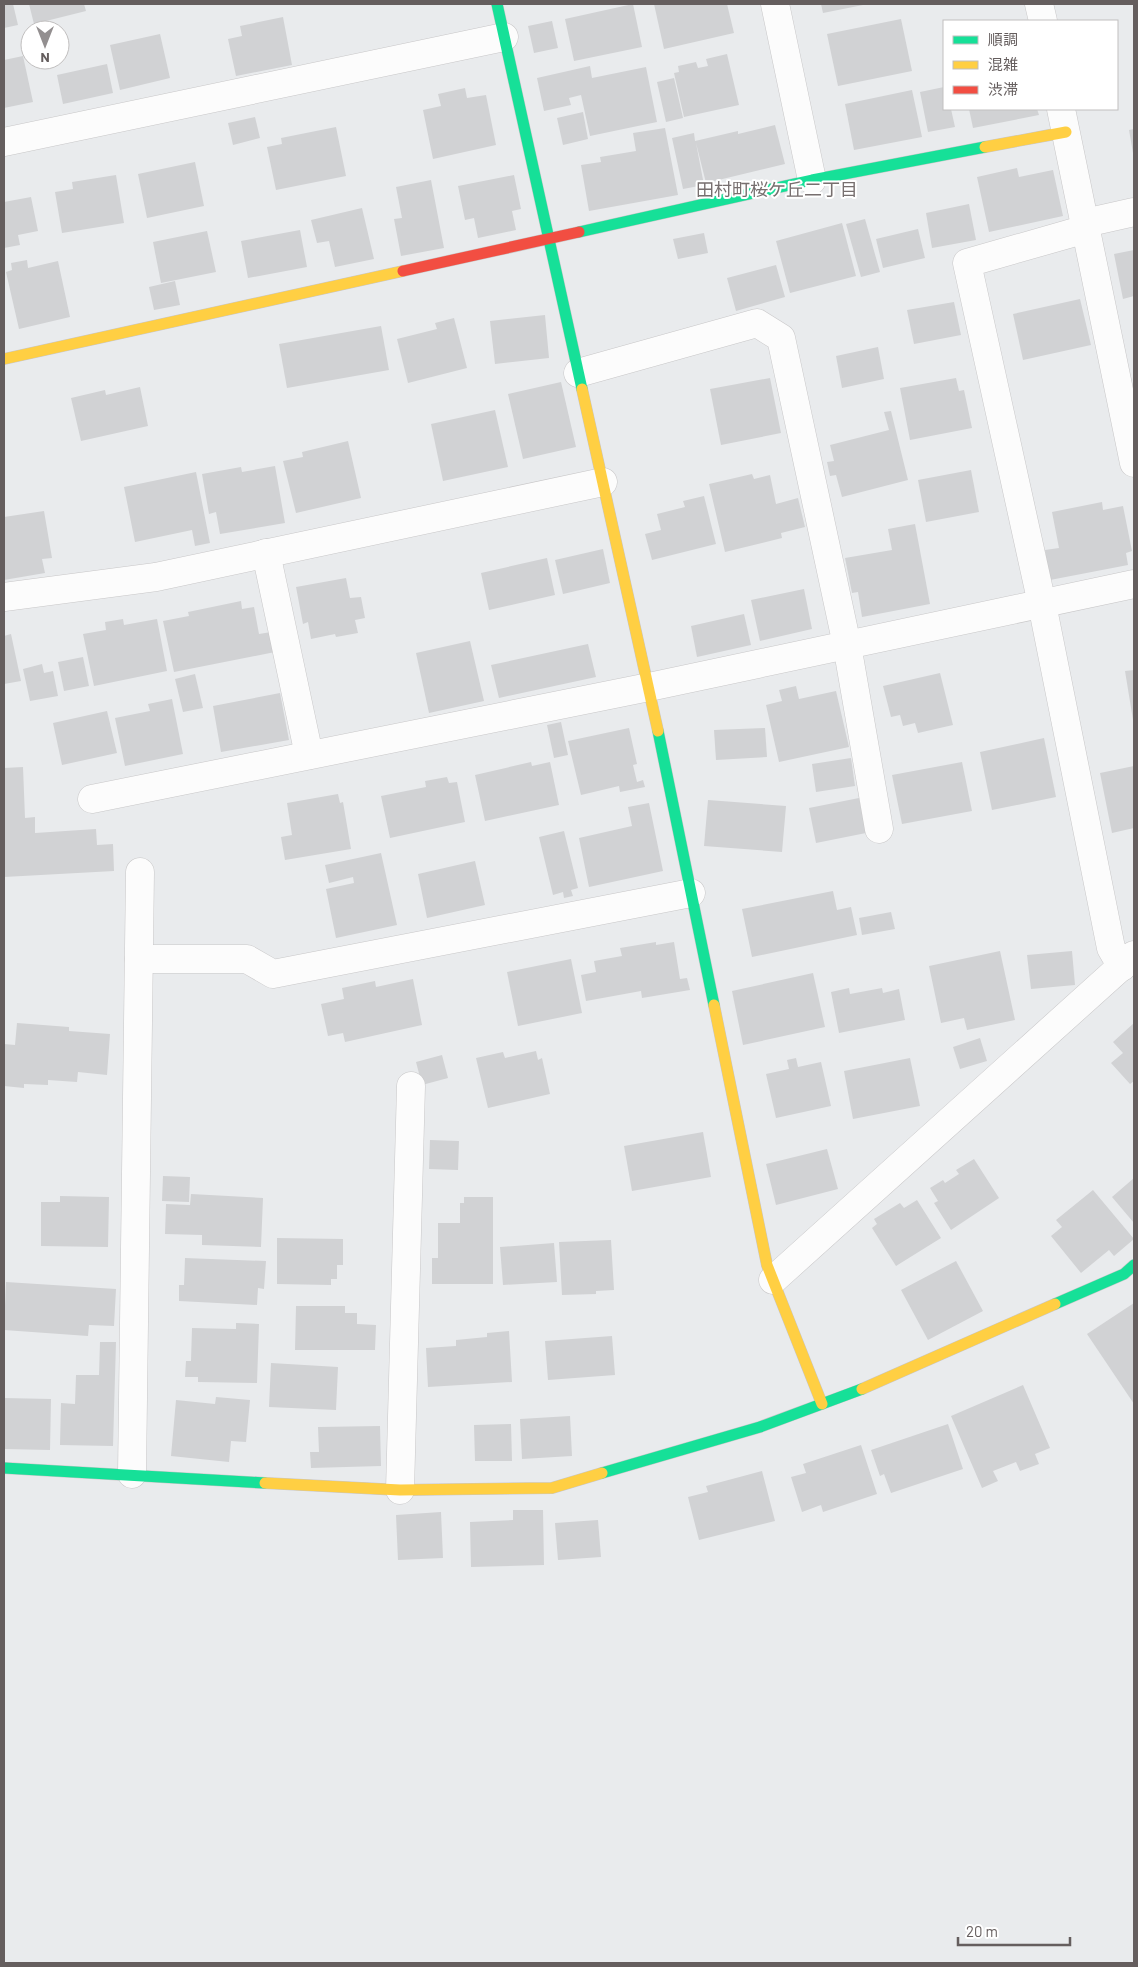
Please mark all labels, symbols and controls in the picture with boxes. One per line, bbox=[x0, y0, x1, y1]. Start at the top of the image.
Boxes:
north arrow bbox=[20, 20, 70, 70]
legend bbox=[943, 20, 1118, 110]
text: 順調 bbox=[988, 30, 1018, 48]
text: N bbox=[40, 50, 50, 67]
text: 混雑 bbox=[988, 55, 1018, 73]
text: 渋滞 bbox=[988, 80, 1018, 98]
district label: 田村町桜ケ丘二丁目 bbox=[696, 178, 858, 200]
scale bar bbox=[958, 1914, 1070, 1946]
text: 20 m bbox=[966, 1922, 998, 1940]

